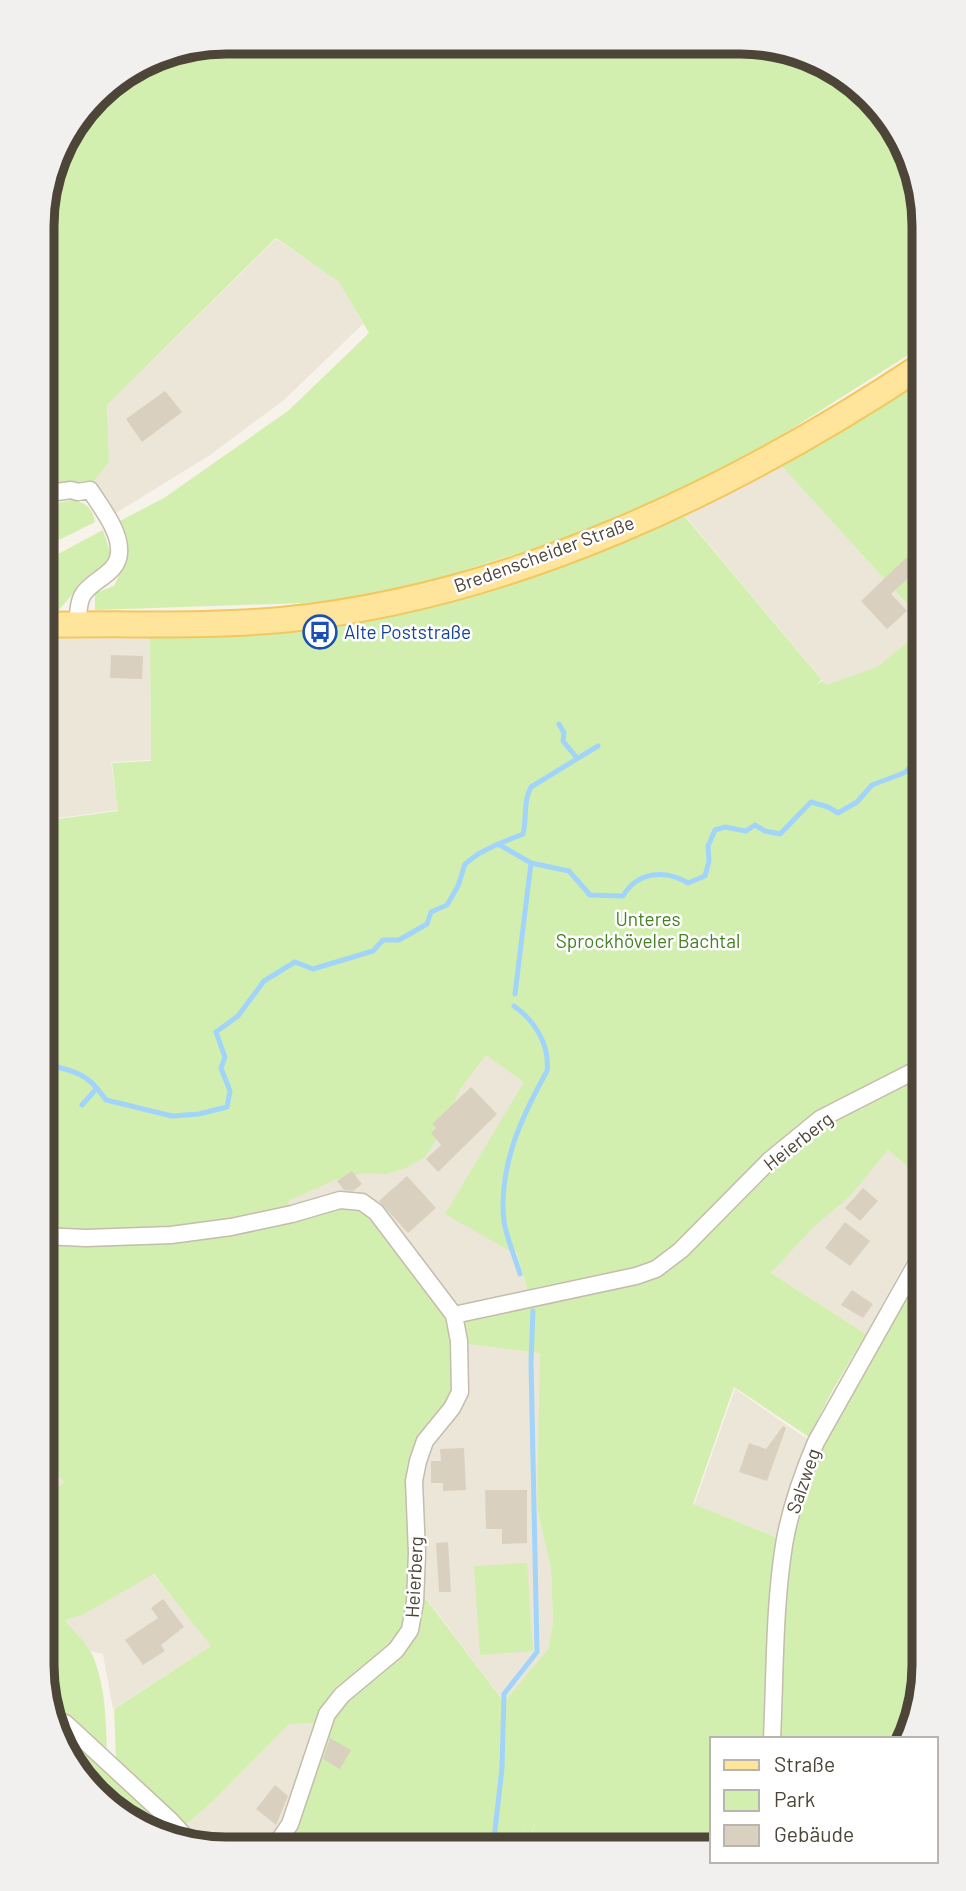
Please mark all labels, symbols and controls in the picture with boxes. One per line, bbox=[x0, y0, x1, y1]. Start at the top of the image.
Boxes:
street label: Bredenscheider Straße bbox=[451, 510, 637, 597]
bus stop icon: Alte Poststraße bbox=[301, 613, 339, 651]
place label: Alte Poststraße bbox=[344, 620, 471, 643]
park label: Unteres Sprockhöveler Bachtal bbox=[556, 907, 740, 952]
street label: Heierberg bbox=[758, 1106, 837, 1175]
street label: Salzweg bbox=[781, 1445, 824, 1516]
street label: Heierberg bbox=[400, 1536, 427, 1618]
legend bbox=[710, 1737, 938, 1863]
text: Straße bbox=[774, 1751, 835, 1776]
text: Park bbox=[774, 1786, 815, 1811]
text: Gebäude bbox=[774, 1821, 854, 1846]

